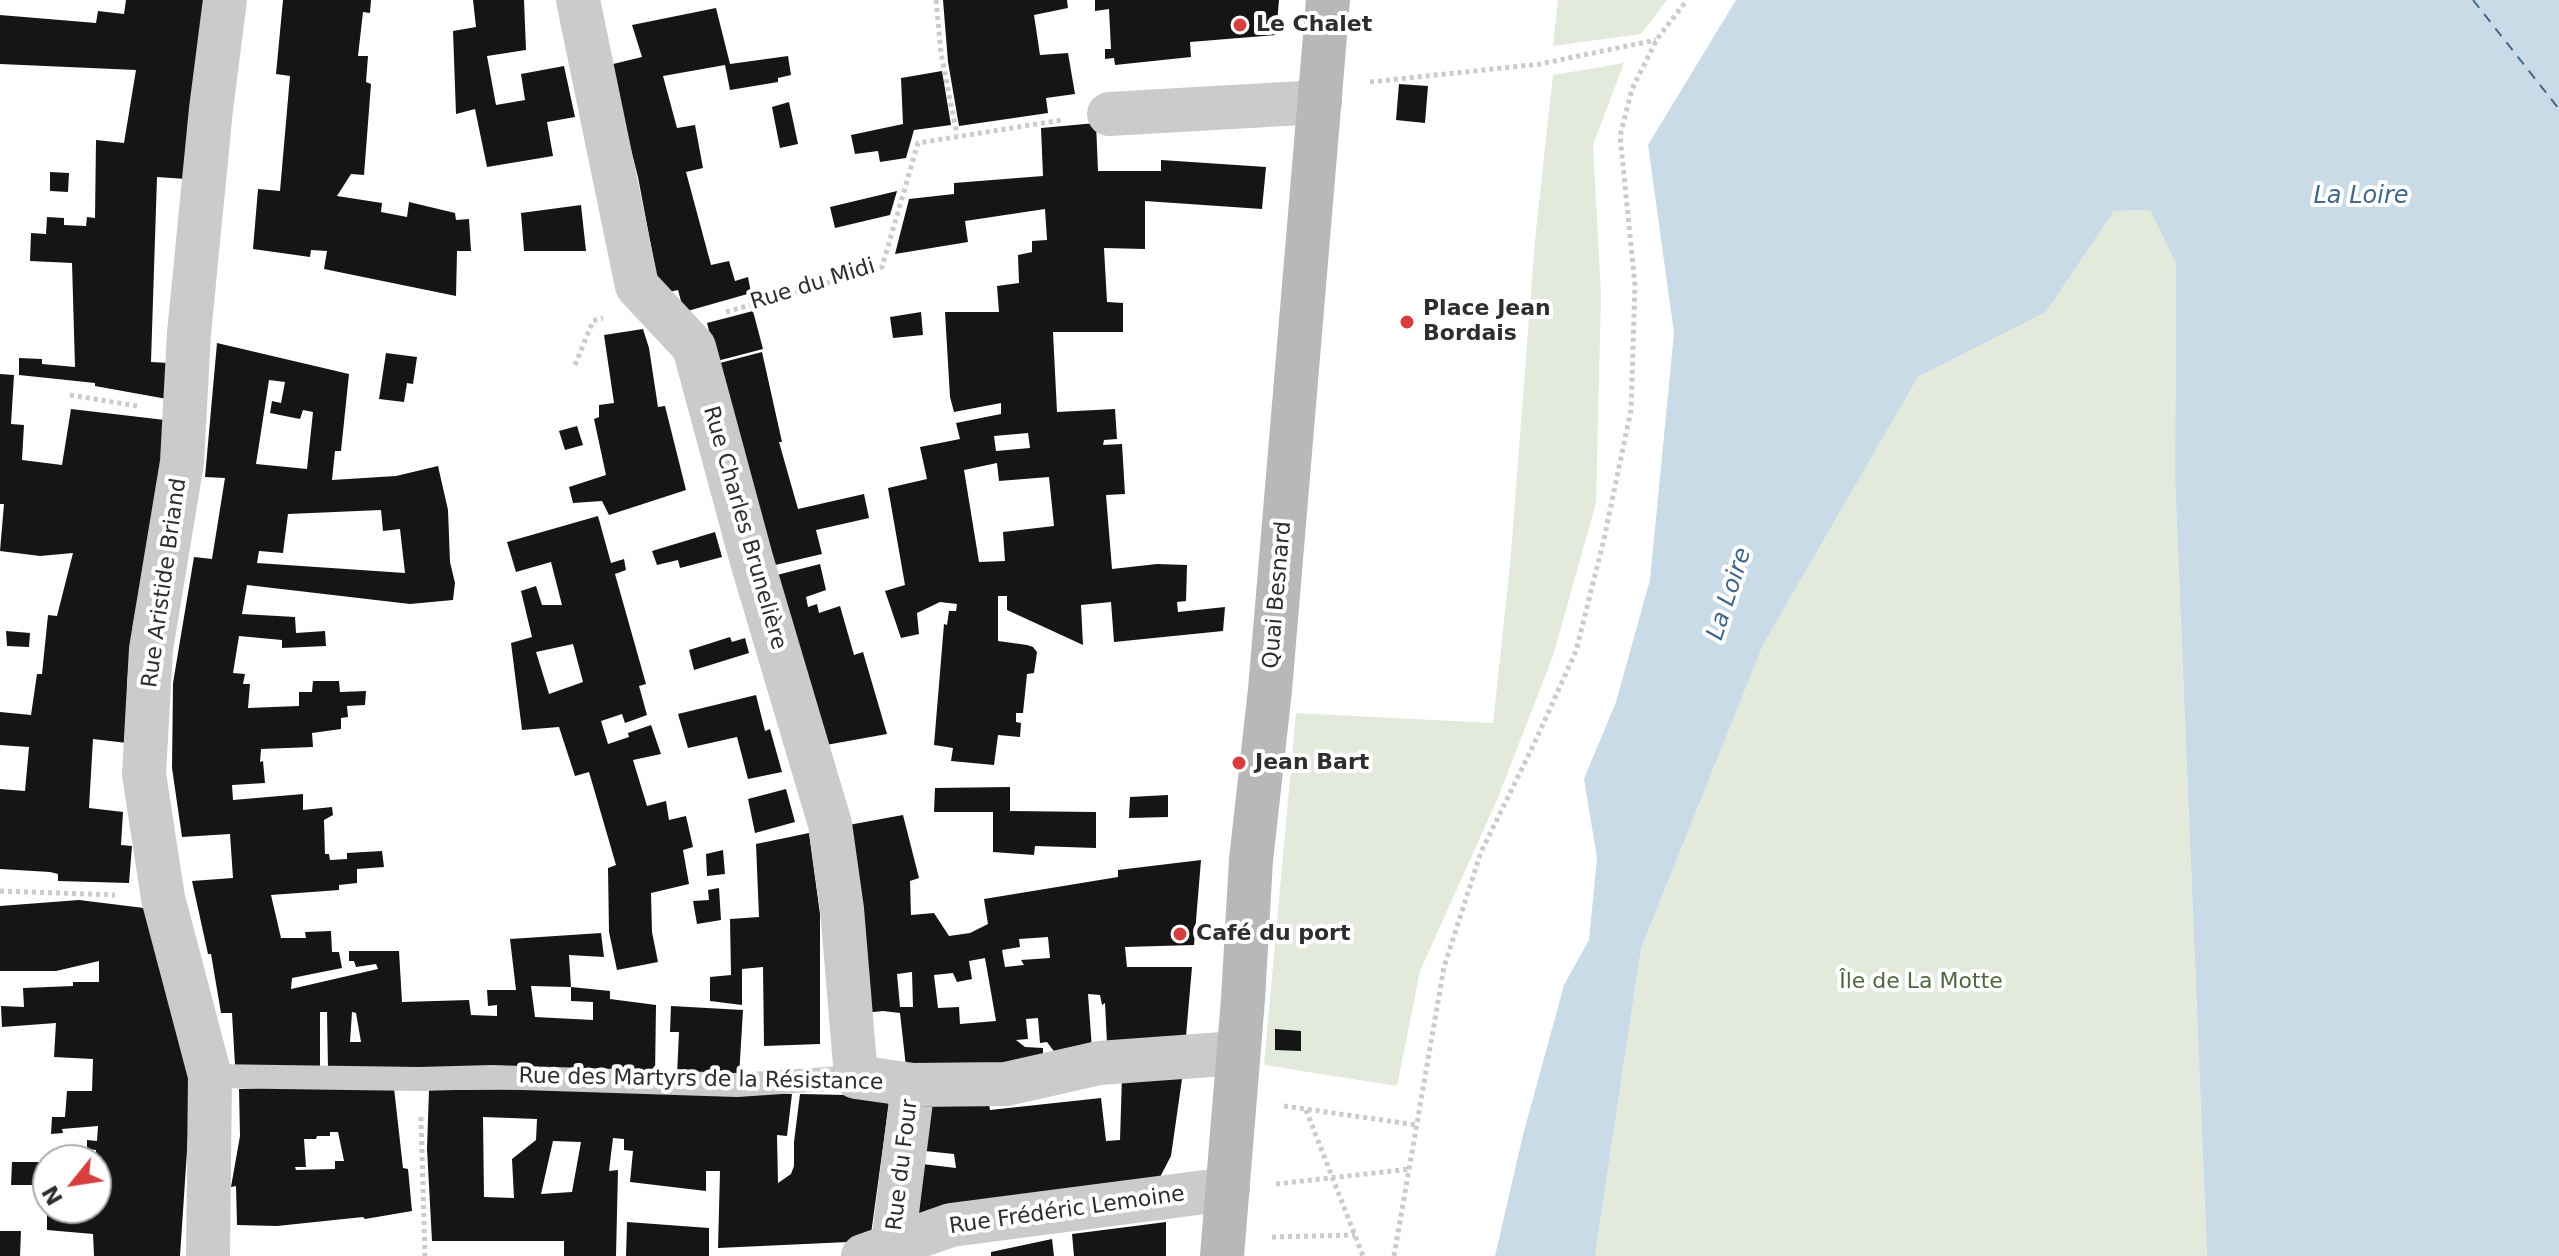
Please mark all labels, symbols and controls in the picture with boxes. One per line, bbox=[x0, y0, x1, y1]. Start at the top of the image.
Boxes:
place label: Le Chalet bbox=[1256, 12, 1372, 38]
marker: Le Chalet bbox=[1231, 16, 1249, 34]
water label: La Loire bbox=[2313, 183, 2409, 211]
street label: Rue du Midi bbox=[748, 254, 878, 316]
place label: Place Jean Bordais bbox=[1423, 296, 1551, 348]
marker: Place Jean Bordais bbox=[1398, 313, 1416, 331]
street label: Rue Charles Brunelière bbox=[697, 403, 791, 653]
street label: Rue Aristide Briand bbox=[137, 477, 193, 689]
street label: Quai Besnard bbox=[1258, 520, 1298, 670]
water label: La Loire bbox=[1702, 544, 1758, 644]
place label: Jean Bart bbox=[1255, 750, 1369, 776]
marker: Jean Bart bbox=[1230, 754, 1248, 772]
place label: Café du port bbox=[1196, 921, 1350, 947]
marker: Café du port bbox=[1171, 925, 1189, 943]
park label: Île de La Motte bbox=[1839, 969, 2003, 995]
street label: Rue des Martyrs de la Résistance bbox=[518, 1064, 884, 1096]
street label: Rue du Four bbox=[882, 1098, 924, 1232]
north arrow bbox=[32, 1144, 112, 1224]
text: N bbox=[37, 1181, 68, 1209]
street label: Rue Frédéric Lemoine bbox=[948, 1181, 1186, 1241]

